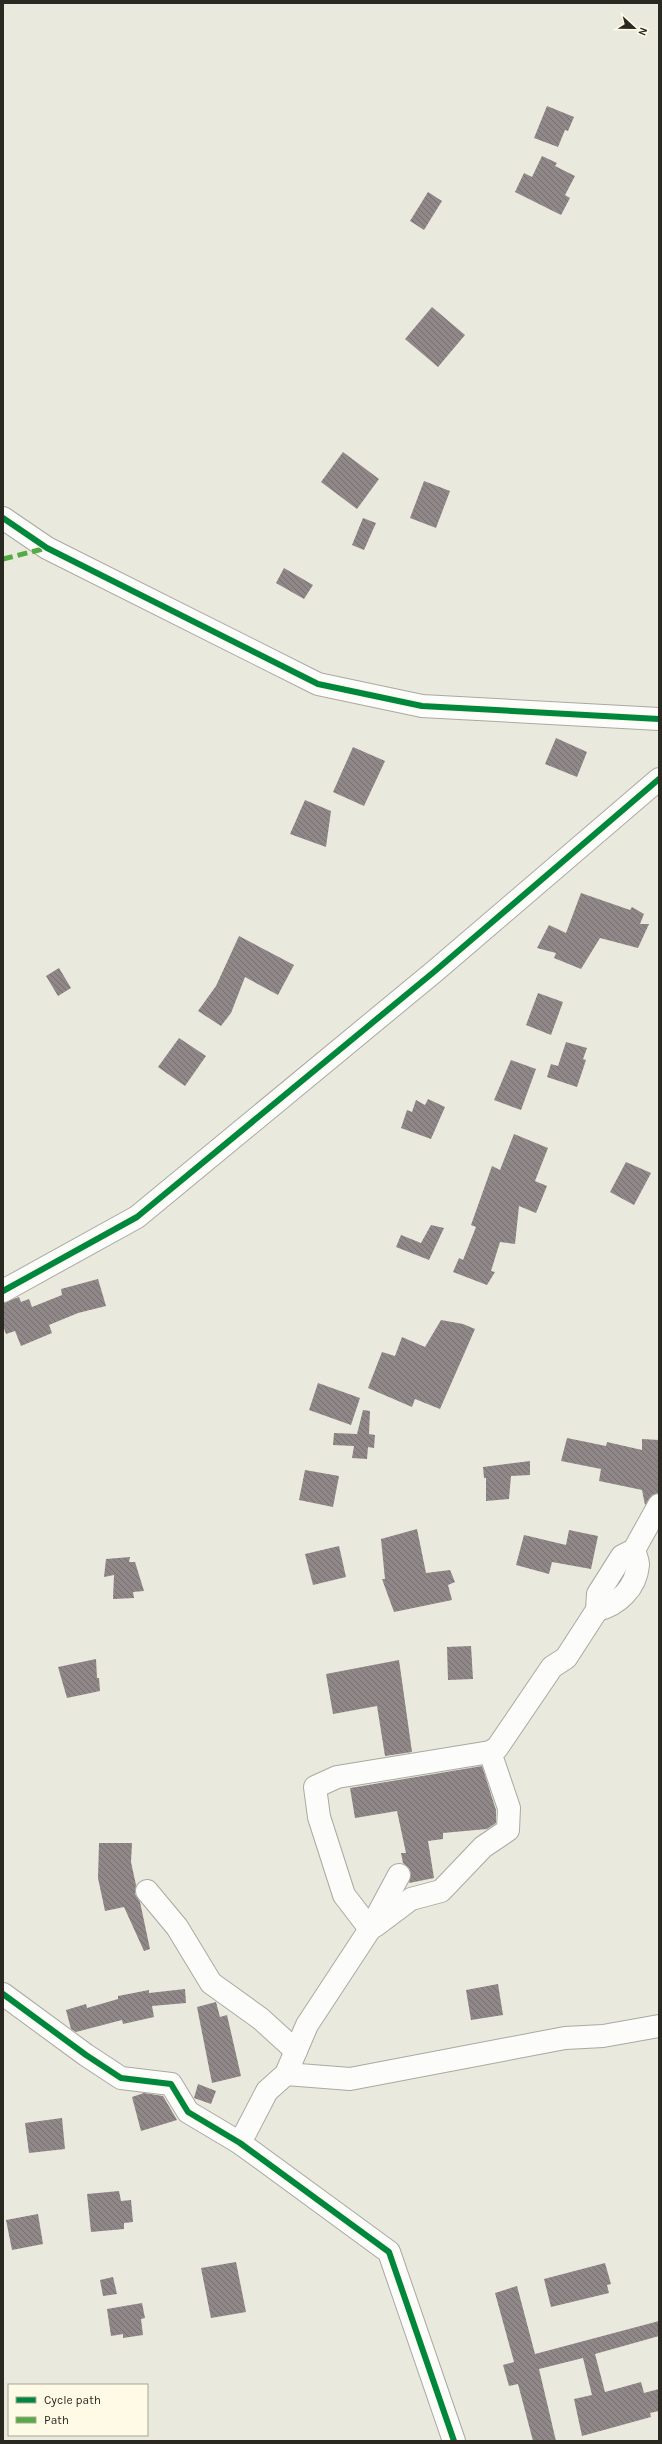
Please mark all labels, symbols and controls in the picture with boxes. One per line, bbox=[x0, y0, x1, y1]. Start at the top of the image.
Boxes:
north arrow bbox=[614, 8, 654, 48]
text: N bbox=[635, 25, 650, 38]
legend bbox=[8, 2384, 148, 2436]
text: Cycle path bbox=[44, 2393, 101, 2407]
text: Path bbox=[44, 2413, 69, 2427]

